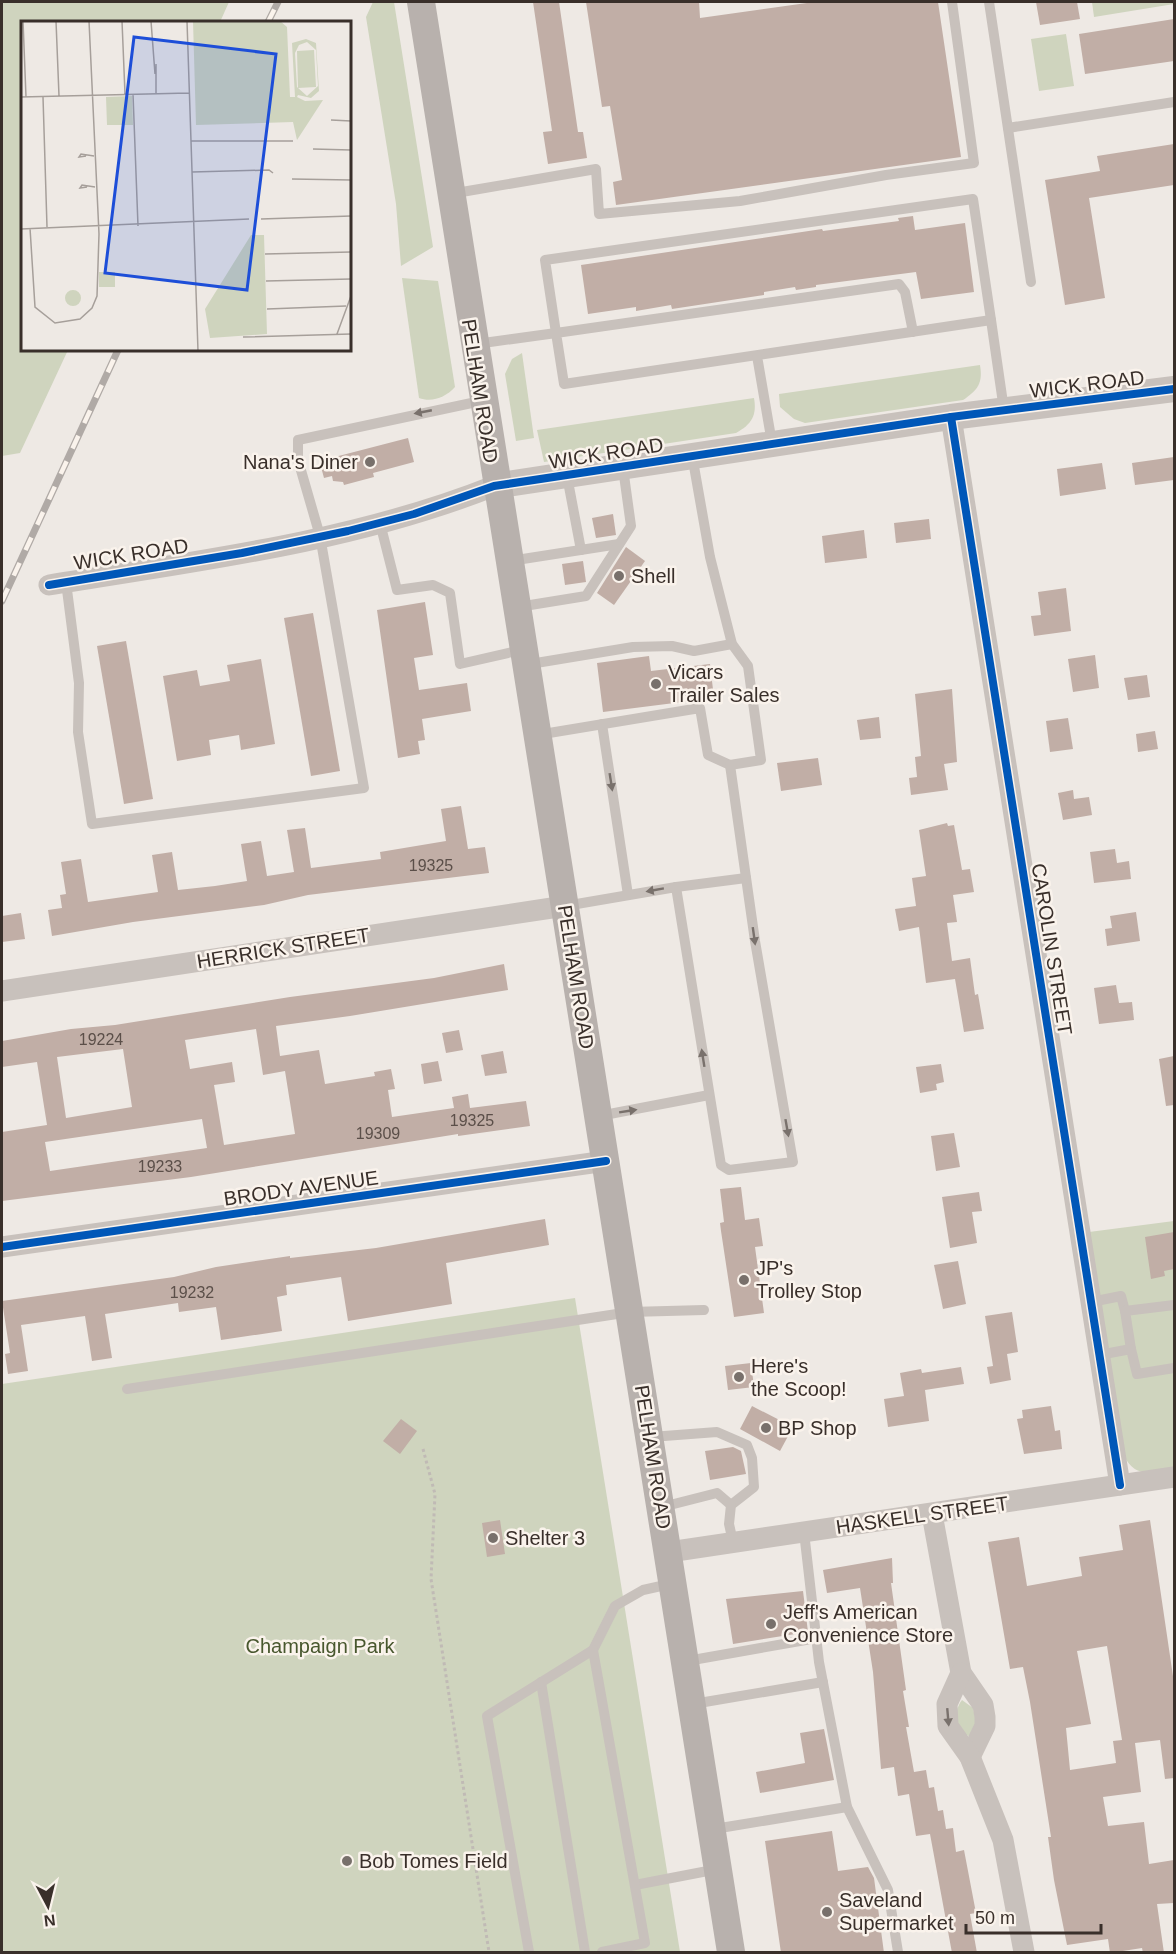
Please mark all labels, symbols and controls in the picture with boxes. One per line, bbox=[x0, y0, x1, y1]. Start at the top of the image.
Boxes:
inset map bbox=[21, 21, 351, 351]
street label: PELHAM ROAD bbox=[458, 317, 502, 465]
street label: WICK ROAD bbox=[1028, 366, 1146, 402]
one-way arrow bbox=[414, 408, 433, 417]
street label: WICK ROAD bbox=[547, 433, 665, 473]
place label: Nana's Diner bbox=[243, 451, 358, 473]
marker: Nana's Diner bbox=[363, 455, 377, 469]
street label: WICK ROAD bbox=[72, 534, 190, 574]
place label: Shell bbox=[631, 565, 675, 587]
marker: Shell bbox=[612, 569, 626, 583]
place label: Vicars Trailer Sales bbox=[668, 661, 780, 706]
marker: Vicars Trailer Sales bbox=[649, 677, 663, 691]
one-way arrow bbox=[606, 773, 615, 792]
house number: 19325 bbox=[409, 857, 453, 874]
street label: CAROLIN STREET bbox=[1028, 862, 1076, 1036]
one-way arrow bbox=[645, 886, 664, 895]
street label: PELHAM ROAD bbox=[554, 903, 598, 1051]
street label: HERRICK STREET bbox=[195, 923, 371, 973]
one-way arrow bbox=[750, 927, 759, 946]
house number: 19224 bbox=[79, 1031, 123, 1048]
one-way arrow bbox=[699, 1049, 708, 1068]
one-way arrow bbox=[619, 1106, 638, 1115]
house number: 19325 bbox=[450, 1112, 494, 1129]
one-way arrow bbox=[783, 1119, 792, 1138]
house number: 19309 bbox=[356, 1125, 400, 1142]
house number: 19233 bbox=[138, 1158, 182, 1175]
street label: BRODY AVENUE bbox=[222, 1166, 380, 1210]
place label: JP's Trolley Stop bbox=[756, 1257, 862, 1302]
marker: JP's Trolley Stop bbox=[737, 1273, 751, 1287]
house number: 19232 bbox=[170, 1284, 214, 1301]
place label: Here's the Scoop! bbox=[751, 1355, 847, 1400]
marker: Here's the Scoop! bbox=[732, 1370, 746, 1384]
street label: PELHAM ROAD bbox=[631, 1383, 675, 1531]
place label: BP Shop bbox=[778, 1417, 857, 1439]
marker: BP Shop bbox=[759, 1421, 773, 1435]
street label: HASKELL STREET bbox=[834, 1492, 1010, 1538]
place label: Shelter 3 bbox=[505, 1527, 585, 1549]
marker: Shelter 3 bbox=[486, 1531, 500, 1545]
place label: Jeff's American Convenience Store bbox=[783, 1601, 953, 1646]
marker: Jeff's American Convenience Store bbox=[764, 1617, 778, 1631]
park label: Champaign Park bbox=[246, 1635, 395, 1657]
one-way arrow bbox=[943, 1708, 953, 1727]
place label: Bob Tomes Field bbox=[359, 1850, 508, 1872]
marker: Bob Tomes Field bbox=[340, 1854, 354, 1868]
north arrow bbox=[18, 1876, 78, 1936]
place label: Saveland Supermarket bbox=[839, 1889, 954, 1934]
scale bar bbox=[966, 1897, 1101, 1935]
marker: Saveland Supermarket bbox=[820, 1905, 834, 1919]
text: 50 m bbox=[975, 1908, 1015, 1928]
text: N bbox=[43, 1911, 57, 1930]

